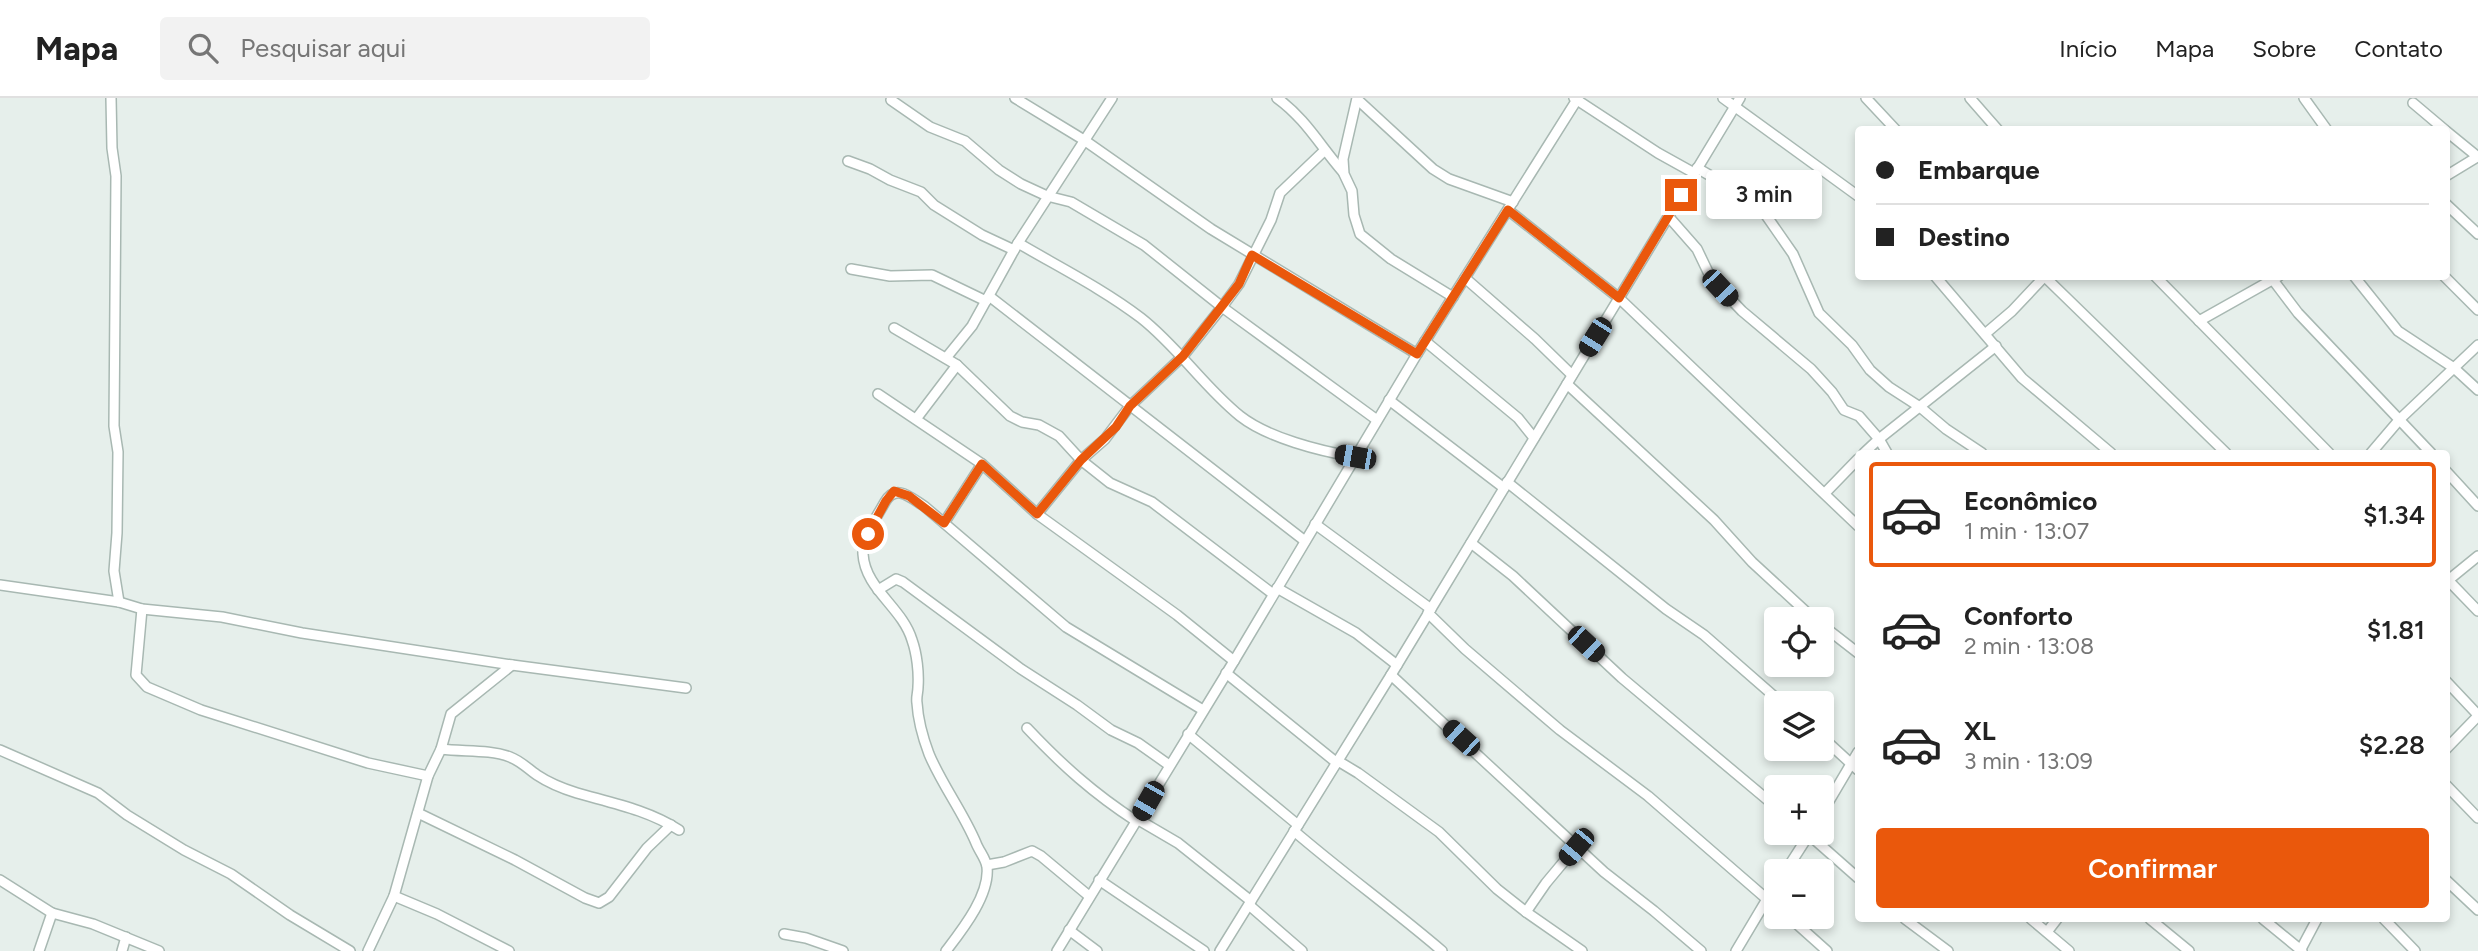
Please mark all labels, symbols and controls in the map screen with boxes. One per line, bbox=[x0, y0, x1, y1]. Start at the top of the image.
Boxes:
search box bbox=[160, 17, 650, 80]
text: Mapa bbox=[35, 29, 118, 68]
icon: search bbox=[184, 29, 222, 67]
text: Pesquisar aqui bbox=[240, 32, 406, 64]
text: Início bbox=[2059, 34, 2117, 63]
text: Mapa bbox=[2155, 34, 2214, 63]
text: Sobre bbox=[2252, 34, 2316, 63]
text: Contato bbox=[2354, 34, 2443, 63]
text: Embarque bbox=[1918, 154, 2040, 186]
callout: 3 min bbox=[1706, 170, 1821, 220]
route end bbox=[1665, 179, 1697, 211]
text: 3 min bbox=[1736, 180, 1792, 208]
text: Destino bbox=[1918, 221, 2010, 253]
car bbox=[1698, 265, 1743, 311]
car bbox=[1575, 314, 1616, 360]
car bbox=[1333, 443, 1378, 471]
icon: car bbox=[1880, 483, 1943, 546]
text: Econômico bbox=[1964, 485, 2097, 517]
text: $1.34 bbox=[2363, 499, 2425, 531]
text: 1 min · 13:07 bbox=[1964, 517, 2089, 545]
route start bbox=[852, 518, 884, 550]
icon: car bbox=[1880, 598, 1943, 661]
text: Conforto bbox=[1964, 600, 2073, 632]
map controls bbox=[1764, 607, 1834, 929]
button: locate bbox=[1764, 607, 1834, 677]
text: $1.81 bbox=[2367, 614, 2425, 646]
car bbox=[1564, 622, 1609, 666]
text: 2 min · 13:08 bbox=[1964, 632, 2094, 660]
button: layers bbox=[1764, 691, 1834, 761]
icon: car bbox=[1880, 713, 1943, 776]
text: XL bbox=[1964, 715, 1996, 747]
car bbox=[1439, 716, 1484, 760]
text: $2.28 bbox=[2359, 729, 2425, 761]
text: 3 min · 13:09 bbox=[1964, 747, 2093, 775]
button: + bbox=[1764, 775, 1834, 845]
car bbox=[1129, 778, 1168, 824]
car bbox=[1555, 824, 1598, 870]
button: Confirmar bbox=[1876, 828, 2429, 908]
button: − bbox=[1764, 859, 1834, 929]

